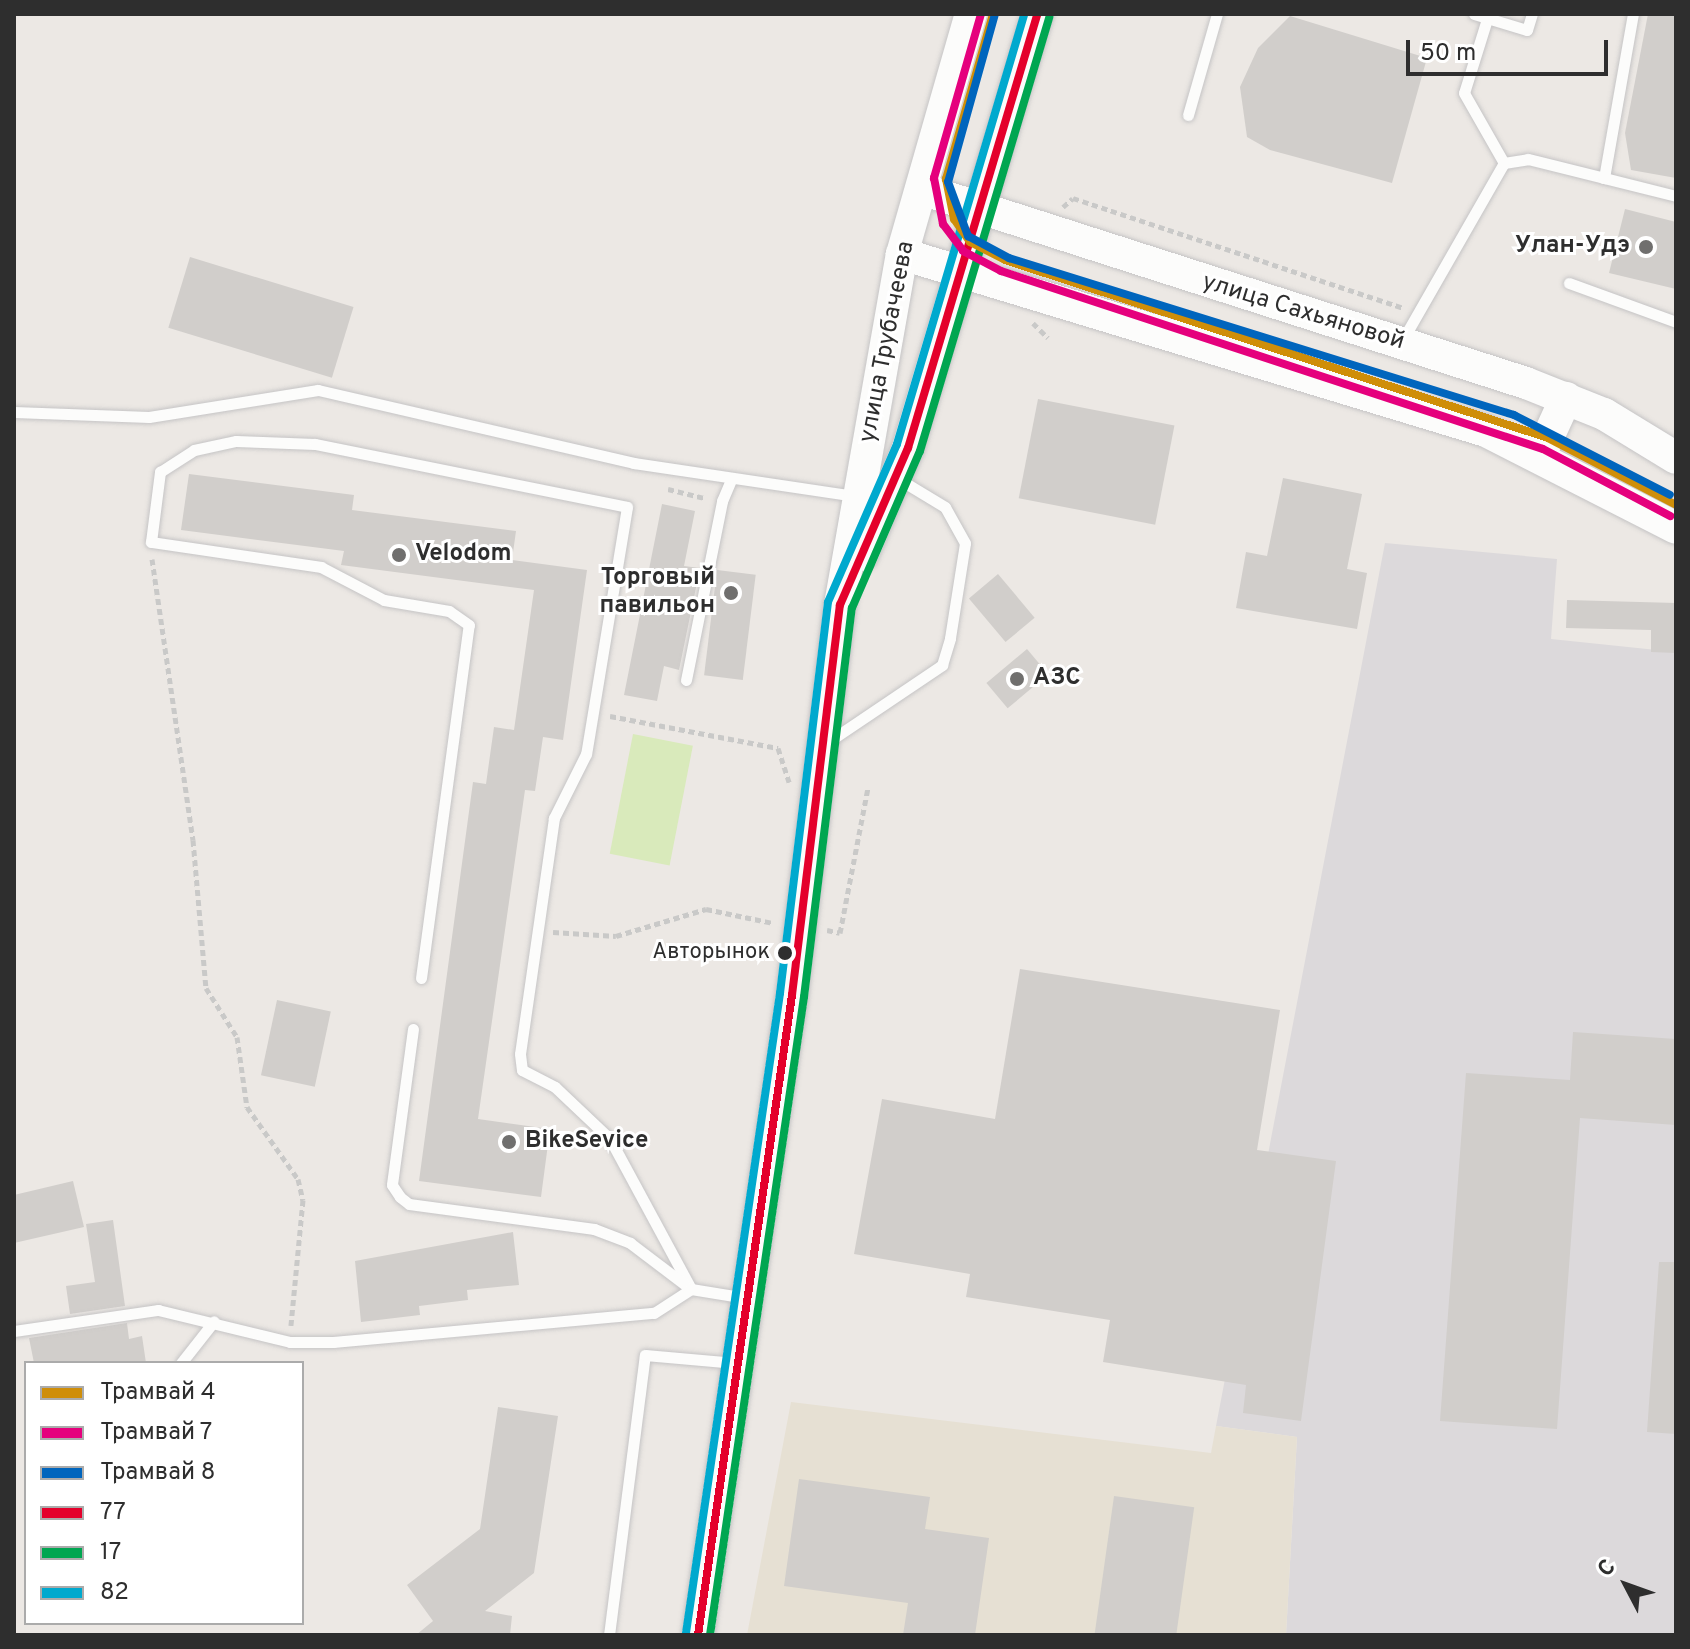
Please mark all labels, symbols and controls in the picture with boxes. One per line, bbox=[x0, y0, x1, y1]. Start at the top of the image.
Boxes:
scale bar bbox=[1410, 24, 1612, 74]
text: 50 m bbox=[1420, 39, 1476, 69]
place label: Улан-Удэ bbox=[1515, 233, 1630, 261]
street label: улица Трубачеева bbox=[854, 238, 922, 446]
marker: Улан-Удэ bbox=[1637, 238, 1655, 256]
street label: улица Сахьяновой bbox=[1198, 269, 1408, 357]
place label: Velodom bbox=[415, 541, 511, 569]
marker: Velodom bbox=[390, 546, 408, 564]
place label: Торговый павильон bbox=[600, 565, 715, 621]
marker: Торговый павильон bbox=[722, 584, 740, 602]
place label: АЗС bbox=[1033, 665, 1080, 693]
marker: АЗС bbox=[1008, 670, 1026, 688]
place label: Авторынок bbox=[652, 940, 770, 966]
marker: Авторынок bbox=[777, 945, 793, 961]
place label: BikeSevice bbox=[525, 1128, 648, 1156]
marker: BikeSevice bbox=[500, 1133, 518, 1151]
legend bbox=[24, 1361, 304, 1625]
text: Трамвай 4 bbox=[100, 1378, 216, 1408]
text: Трамвай 7 bbox=[100, 1418, 212, 1448]
text: Трамвай 8 bbox=[100, 1458, 215, 1488]
text: 77 bbox=[100, 1498, 126, 1528]
text: 17 bbox=[100, 1538, 121, 1568]
north arrow bbox=[1586, 1545, 1666, 1625]
text: С bbox=[1593, 1555, 1622, 1583]
text: 82 bbox=[100, 1578, 129, 1608]

